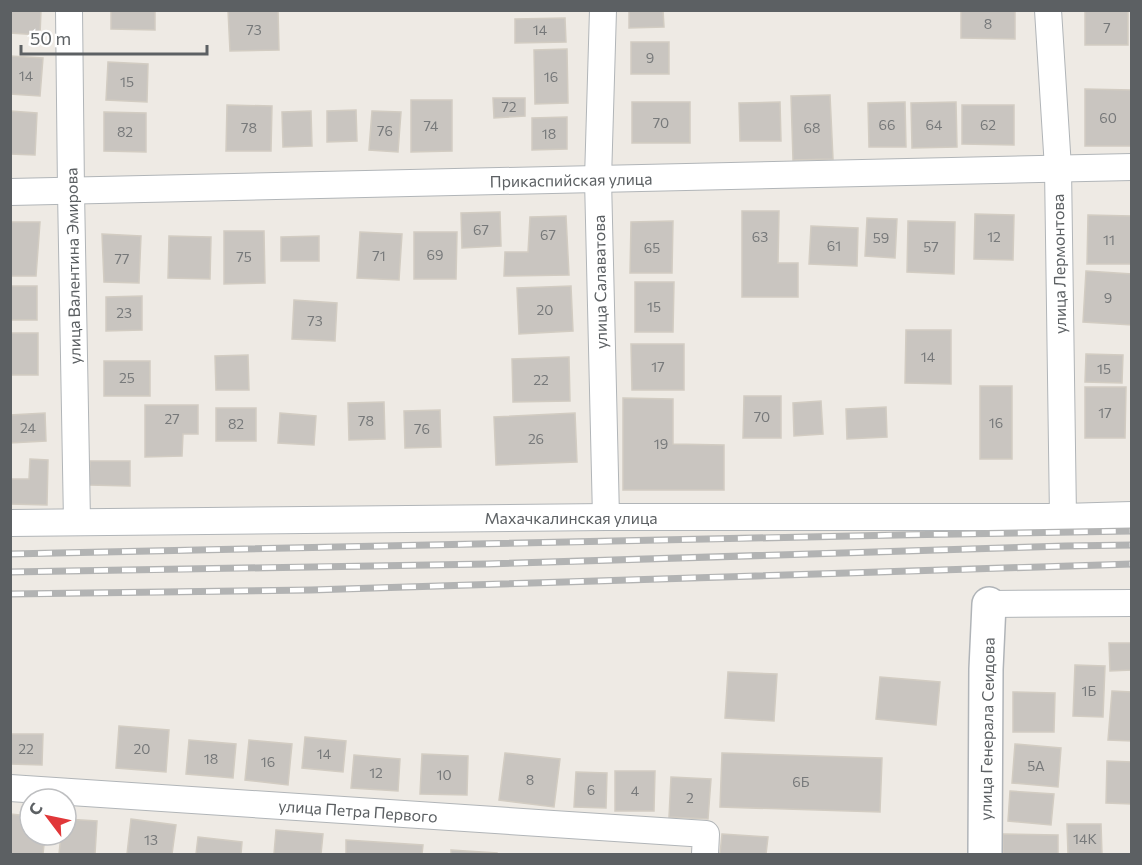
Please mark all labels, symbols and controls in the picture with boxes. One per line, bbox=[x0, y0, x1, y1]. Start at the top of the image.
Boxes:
house number: 8 bbox=[984, 15, 992, 32]
scale bar bbox=[21, 18, 207, 56]
house number: 7 bbox=[1103, 19, 1111, 36]
house number: 73 bbox=[246, 21, 262, 38]
house number: 14 bbox=[533, 21, 548, 38]
text: 50 m bbox=[30, 27, 71, 49]
house number: 9 bbox=[646, 49, 654, 66]
house number: 14 bbox=[19, 67, 34, 84]
house number: 16 bbox=[544, 68, 558, 85]
house number: 15 bbox=[120, 73, 134, 90]
house number: 72 bbox=[501, 98, 517, 115]
house number: 60 bbox=[1099, 109, 1117, 126]
house number: 70 bbox=[653, 114, 669, 131]
house number: 66 bbox=[879, 116, 896, 133]
house number: 64 bbox=[926, 116, 943, 133]
house number: 62 bbox=[980, 116, 996, 133]
house number: 74 bbox=[424, 117, 439, 134]
house number: 78 bbox=[241, 119, 257, 136]
house number: 68 bbox=[804, 119, 821, 136]
house number: 76 bbox=[377, 122, 393, 139]
house number: 82 bbox=[117, 123, 133, 140]
house number: 18 bbox=[542, 125, 556, 142]
street label: улица Валентина Эмирова bbox=[61, 168, 84, 365]
street label: Прикаспийская улица bbox=[489, 169, 653, 190]
street label: улица Лермонтова bbox=[1048, 194, 1069, 334]
street label: улица Салаватова bbox=[589, 215, 610, 349]
house number: 67 bbox=[473, 221, 489, 238]
house number: 67 bbox=[540, 226, 556, 243]
house number: 63 bbox=[752, 228, 768, 245]
house number: 12 bbox=[987, 228, 1001, 245]
house number: 59 bbox=[873, 229, 889, 246]
house number: 11 bbox=[1103, 231, 1115, 248]
house number: 61 bbox=[827, 237, 841, 254]
house number: 57 bbox=[923, 238, 939, 255]
house number: 65 bbox=[644, 239, 660, 256]
house number: 69 bbox=[427, 246, 443, 263]
house number: 71 bbox=[372, 247, 386, 264]
house number: 75 bbox=[236, 248, 252, 265]
house number: 77 bbox=[115, 250, 129, 267]
house number: 9 bbox=[1104, 289, 1112, 306]
house number: 15 bbox=[647, 298, 661, 315]
house number: 20 bbox=[537, 301, 553, 318]
house number: 23 bbox=[116, 304, 132, 321]
house number: 73 bbox=[307, 312, 323, 329]
house number: 14 bbox=[921, 348, 936, 365]
house number: 17 bbox=[651, 358, 665, 375]
house number: 15 bbox=[1097, 360, 1111, 377]
house number: 25 bbox=[119, 369, 135, 386]
house number: 22 bbox=[533, 371, 549, 388]
house number: 17 bbox=[1098, 404, 1112, 421]
house number: 70 bbox=[754, 408, 770, 425]
house number: 27 bbox=[164, 410, 180, 427]
house number: 78 bbox=[358, 412, 374, 429]
house number: 16 bbox=[989, 414, 1003, 431]
house number: 82 bbox=[228, 415, 244, 432]
house number: 24 bbox=[20, 419, 37, 436]
house number: 76 bbox=[414, 420, 430, 437]
house number: 26 bbox=[528, 430, 544, 447]
house number: 19 bbox=[654, 435, 668, 452]
street label: Махачкалинская улица bbox=[484, 508, 658, 527]
street label: улица Генерала Сеидова bbox=[975, 637, 998, 821]
house number: 1Б bbox=[1082, 682, 1097, 699]
house number: 22 bbox=[18, 740, 34, 757]
house number: 20 bbox=[134, 740, 150, 757]
house number: 14 bbox=[317, 745, 332, 762]
house number: 18 bbox=[204, 750, 218, 767]
house number: 16 bbox=[261, 753, 275, 770]
house number: 5А bbox=[1027, 757, 1045, 774]
house number: 12 bbox=[369, 764, 383, 781]
house number: 10 bbox=[436, 766, 452, 783]
house number: 8 bbox=[526, 771, 534, 788]
house number: 6Б bbox=[792, 773, 810, 790]
house number: 6 bbox=[587, 781, 595, 798]
house number: 4 bbox=[631, 782, 640, 799]
north arrow bbox=[18, 787, 78, 847]
house number: 2 bbox=[686, 789, 694, 806]
street label: улица Петра Первого bbox=[278, 795, 438, 826]
text: С bbox=[24, 799, 46, 818]
house number: 14К bbox=[1073, 830, 1097, 847]
house number: 13 bbox=[144, 831, 158, 848]

